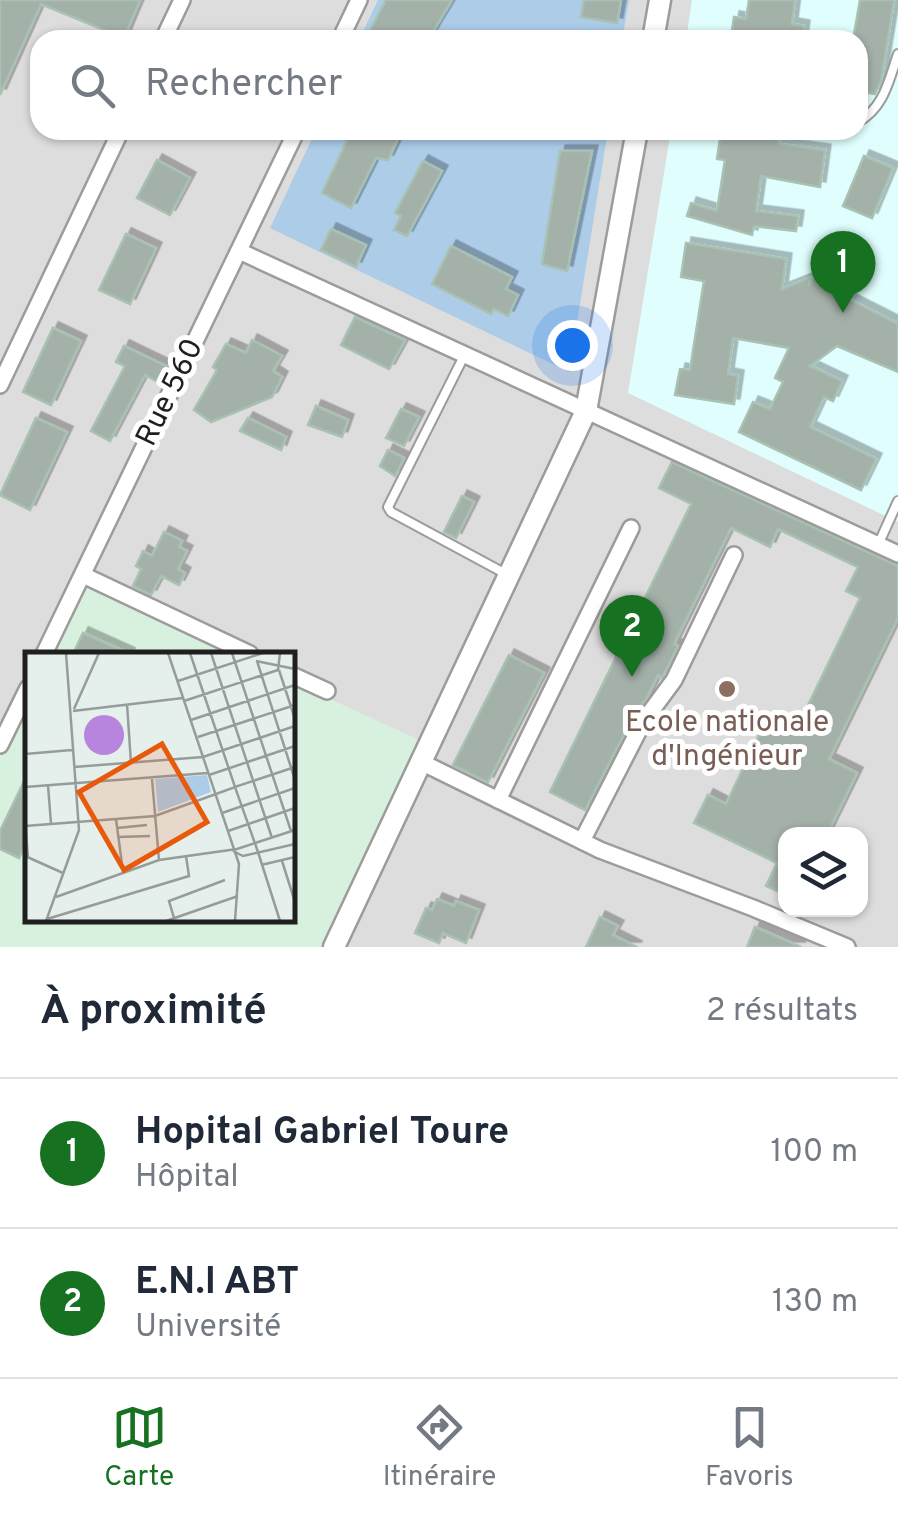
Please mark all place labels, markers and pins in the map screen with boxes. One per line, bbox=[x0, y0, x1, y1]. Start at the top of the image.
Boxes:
pin: 1 bbox=[810, 230, 876, 313]
pin: 2 bbox=[600, 594, 664, 677]
marker: Ecole nationale d'Ingénieur bbox=[716, 678, 738, 700]
place label: Ecole nationale d'Ingénieur bbox=[625, 705, 829, 776]

